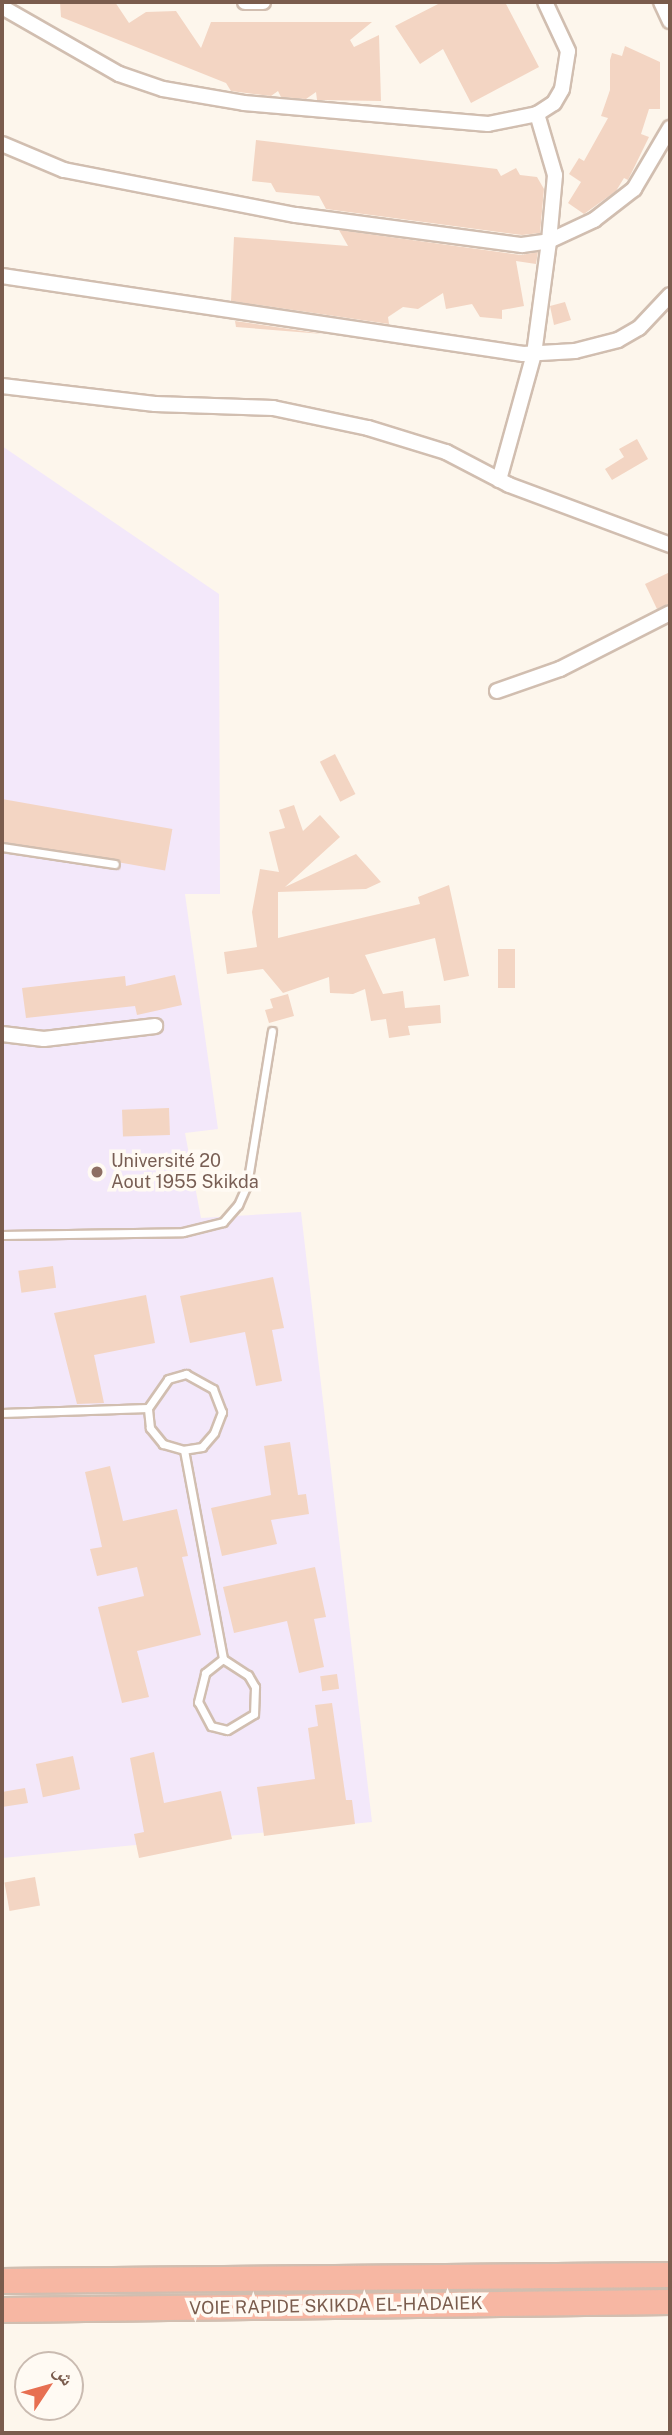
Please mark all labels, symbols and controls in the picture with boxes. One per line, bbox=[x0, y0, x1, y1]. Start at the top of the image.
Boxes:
place label: Université 20 Aout 1955 Skikda bbox=[111, 1151, 259, 1194]
marker: Université 20 Aout 1955 Skikda bbox=[89, 1164, 105, 1180]
street label: VOIE RAPIDE SKIKDA EL-HADAIEK bbox=[189, 2293, 483, 2319]
north arrow bbox=[14, 2351, 84, 2421]
text: ش bbox=[50, 2360, 79, 2389]

